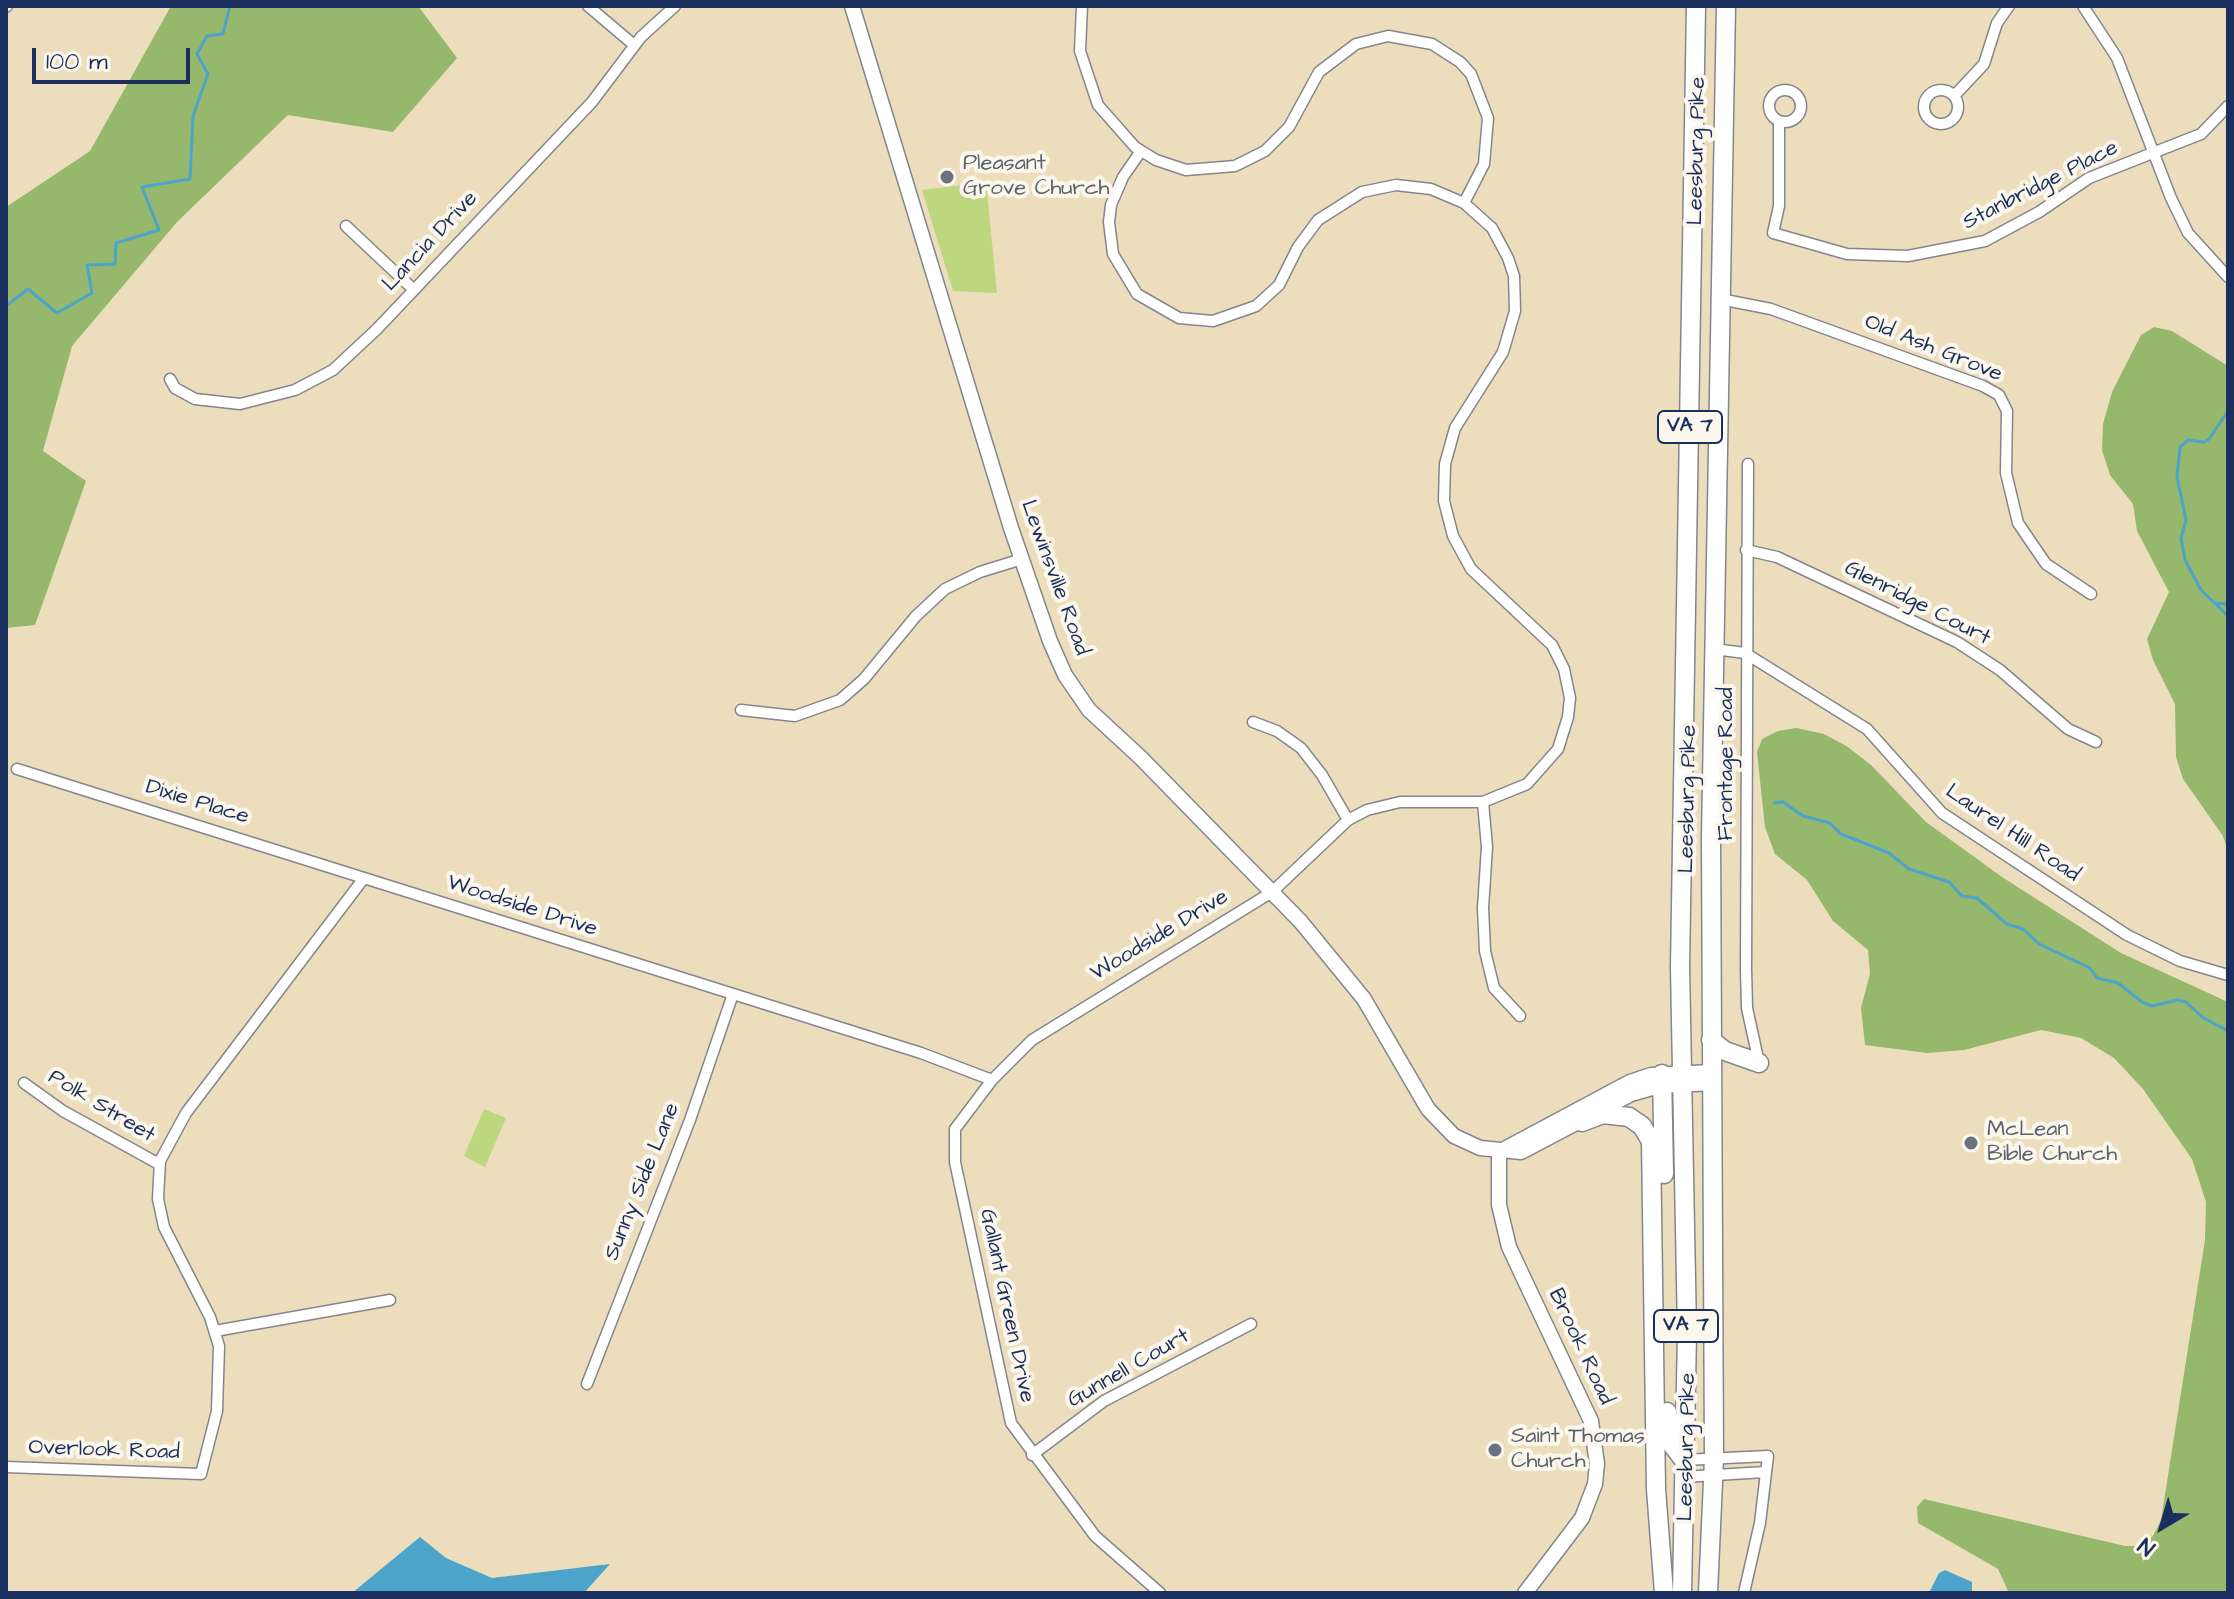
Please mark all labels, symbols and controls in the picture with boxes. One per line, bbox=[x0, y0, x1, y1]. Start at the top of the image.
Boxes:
scale bar bbox=[36, 32, 194, 82]
text: 100 m bbox=[46, 45, 108, 79]
street label: Leesburg Pike bbox=[1684, 76, 1712, 226]
street label: Stanbridge Place bbox=[1959, 135, 2123, 237]
place label: Pleasant Grove Church bbox=[963, 151, 1109, 202]
marker: Pleasant Grove Church bbox=[938, 168, 956, 186]
street label: Lancia Drive bbox=[378, 186, 484, 298]
street label: Old Ash Grove bbox=[1860, 309, 2006, 389]
road number: VA 7 bbox=[1658, 411, 1722, 443]
street label: Lewinsville Road bbox=[1014, 497, 1094, 659]
street label: Glenridge Court bbox=[1839, 556, 1995, 652]
street label: Frontage Road bbox=[1714, 687, 1740, 841]
street label: Leesburg Pike bbox=[1675, 724, 1703, 874]
street label: Dixie Place bbox=[142, 775, 252, 831]
street label: Laurel Hill Road bbox=[1940, 779, 2084, 889]
street label: Woodside Drive bbox=[444, 870, 600, 944]
street label: Woodside Drive bbox=[1086, 884, 1234, 988]
street label: Polk Street bbox=[43, 1065, 159, 1149]
street label: Sunny Side Lane bbox=[599, 1100, 687, 1264]
place label: McLean Bible Church bbox=[1987, 1117, 2117, 1168]
marker: McLean Bible Church bbox=[1962, 1134, 1980, 1152]
street label: Gallant Green Drive bbox=[973, 1207, 1039, 1405]
street label: Brook Road bbox=[1542, 1285, 1618, 1409]
road number: VA 7 bbox=[1654, 1310, 1718, 1342]
street label: Gunnell Court bbox=[1063, 1324, 1195, 1414]
street label: Leesburg Pike bbox=[1674, 1372, 1702, 1522]
place label: Saint Thomas Church bbox=[1511, 1424, 1645, 1476]
street label: Overlook Road bbox=[28, 1435, 180, 1467]
marker: Saint Thomas Church bbox=[1486, 1441, 1504, 1459]
north arrow bbox=[2122, 1487, 2202, 1567]
text: N bbox=[2132, 1530, 2162, 1563]

